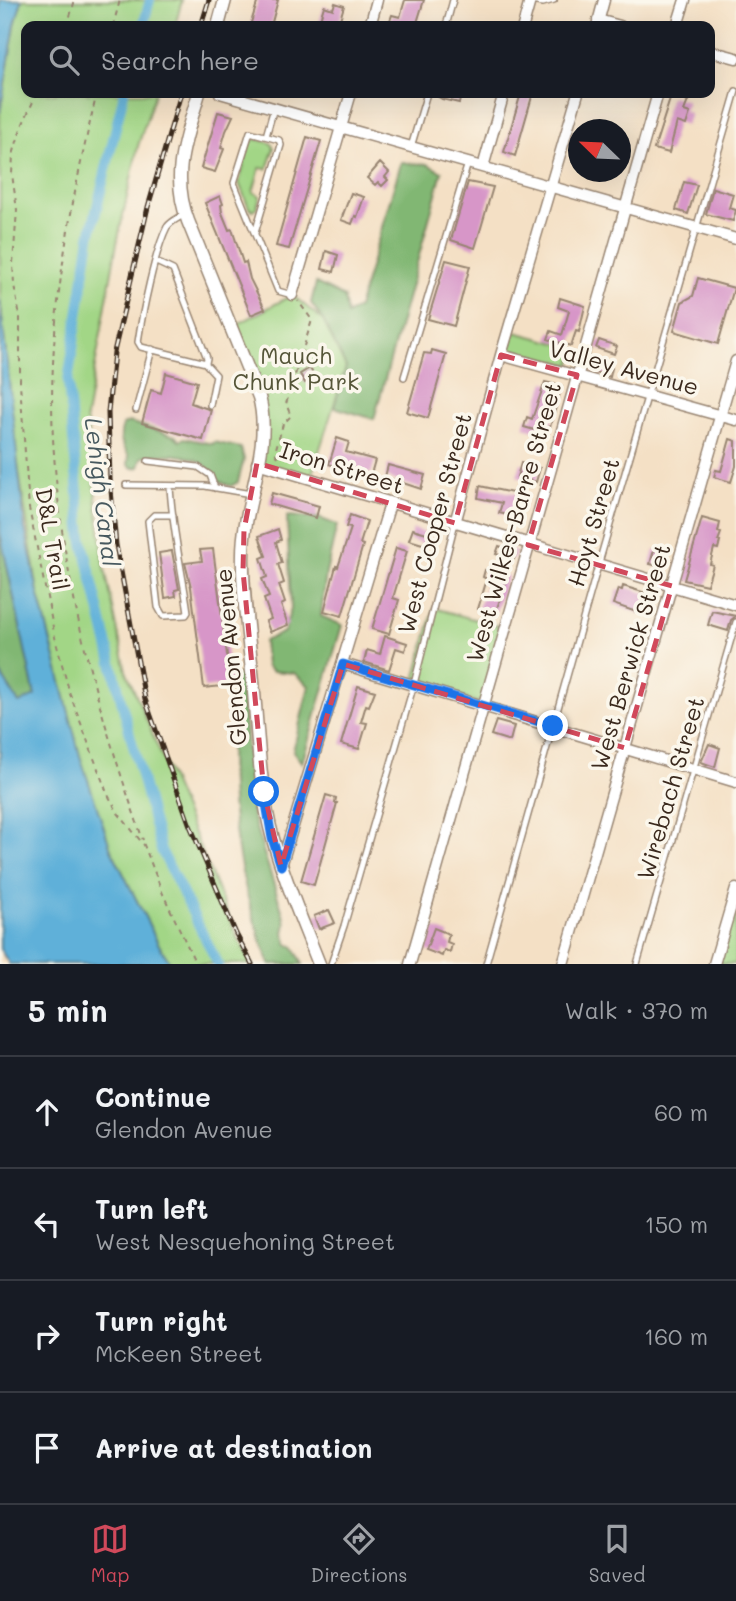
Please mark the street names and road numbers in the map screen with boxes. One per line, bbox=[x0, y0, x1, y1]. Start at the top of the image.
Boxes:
street label: Valley Avenue bbox=[546, 333, 702, 401]
street label: West Wilkes-Barre Street bbox=[459, 379, 567, 665]
street label: West Cooper Street bbox=[390, 409, 478, 637]
street label: Iron Street bbox=[276, 434, 408, 500]
street label: Hoyt Street bbox=[560, 454, 626, 590]
street label: D&L Trail bbox=[29, 485, 77, 593]
street label: West Berwick Street bbox=[583, 540, 677, 774]
street label: Glendon Avenue bbox=[207, 567, 253, 747]
street label: Wirebach Street bbox=[630, 693, 710, 883]

